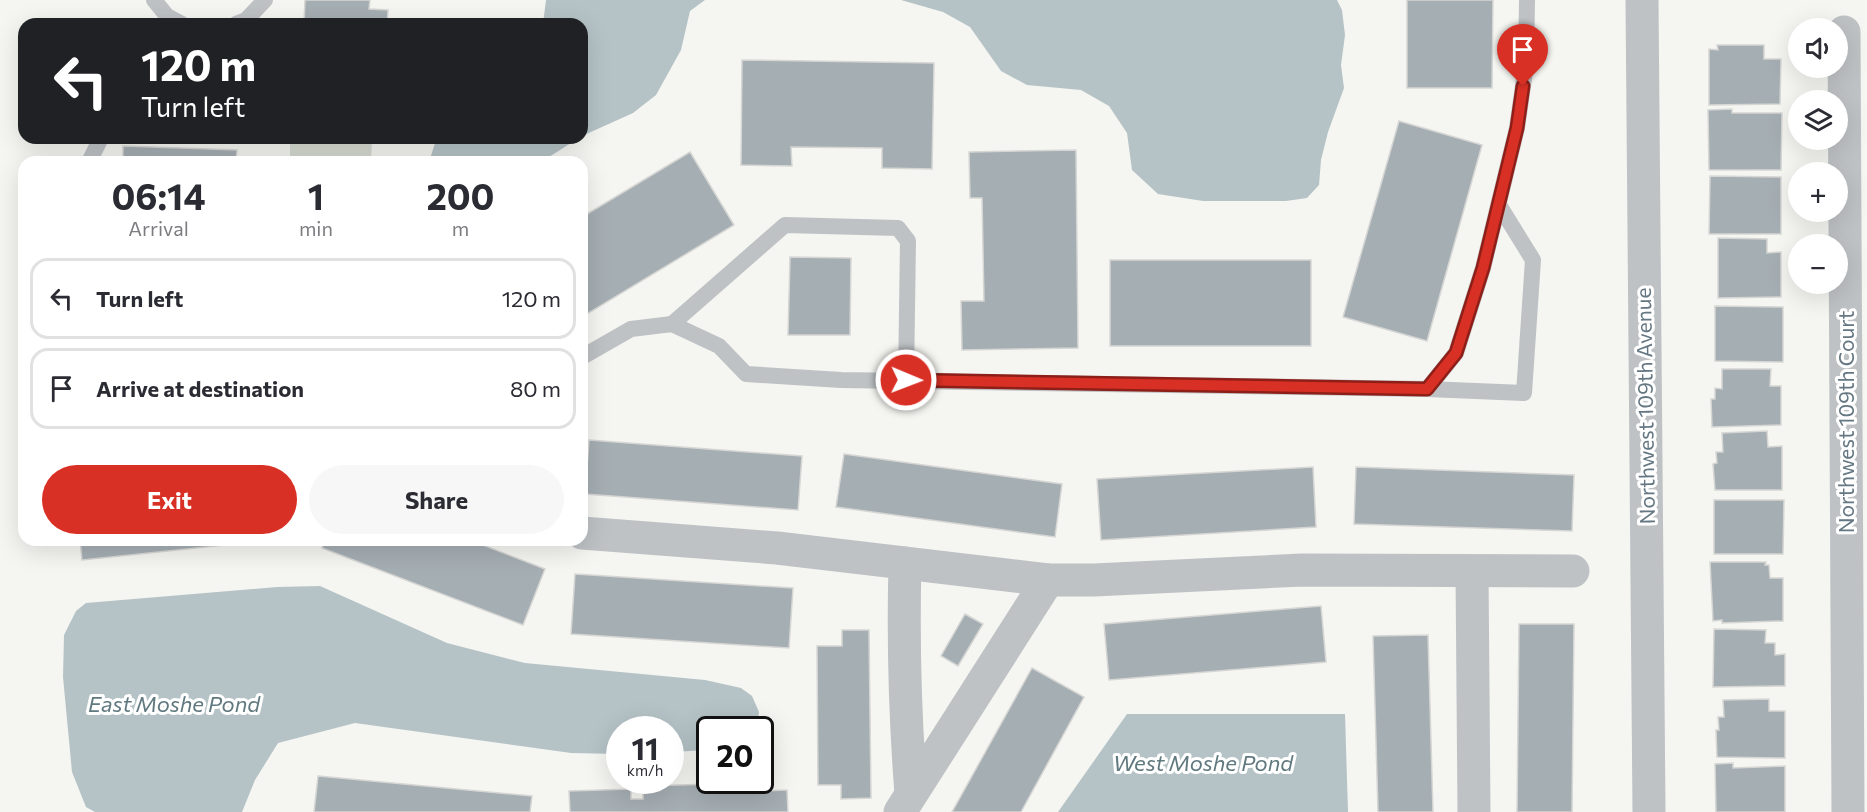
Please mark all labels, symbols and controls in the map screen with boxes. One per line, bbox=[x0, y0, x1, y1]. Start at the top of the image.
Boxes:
map controls bbox=[1788, 18, 1848, 294]
button: sound bbox=[1788, 18, 1848, 78]
pin bbox=[1497, 24, 1548, 86]
icon: arrive bbox=[1506, 33, 1539, 66]
text: 120 m bbox=[141, 38, 256, 90]
icon: left bbox=[42, 42, 120, 120]
text: Turn left bbox=[141, 90, 245, 123]
button: layers bbox=[1788, 90, 1848, 150]
button: + bbox=[1788, 162, 1848, 222]
text: 06:14 bbox=[111, 173, 205, 217]
text: 1 bbox=[308, 173, 324, 217]
text: 200 bbox=[426, 173, 495, 217]
text: Arrival bbox=[128, 216, 189, 240]
text: min bbox=[299, 216, 333, 240]
text: m bbox=[452, 216, 469, 240]
button: − bbox=[1788, 234, 1848, 294]
icon: left bbox=[45, 282, 78, 315]
text: Turn left bbox=[96, 285, 183, 312]
text: 120 m bbox=[502, 285, 561, 312]
street label: Northwest 109th Avenue bbox=[1630, 287, 1659, 525]
street label: Northwest 109th Court bbox=[1833, 311, 1858, 533]
position arrow bbox=[874, 348, 938, 412]
icon: arrive bbox=[45, 372, 78, 405]
text: Arrive at destination bbox=[96, 375, 304, 402]
text: 80 m bbox=[510, 375, 561, 402]
button: Exit bbox=[42, 465, 297, 534]
button: Share bbox=[309, 465, 564, 534]
water label: East Moshe Pond bbox=[88, 690, 261, 717]
speed limit sign: 20 bbox=[696, 716, 774, 794]
text: 11 bbox=[631, 729, 659, 766]
water label: West Moshe Pond bbox=[1113, 749, 1294, 776]
text: km/h bbox=[627, 761, 663, 779]

